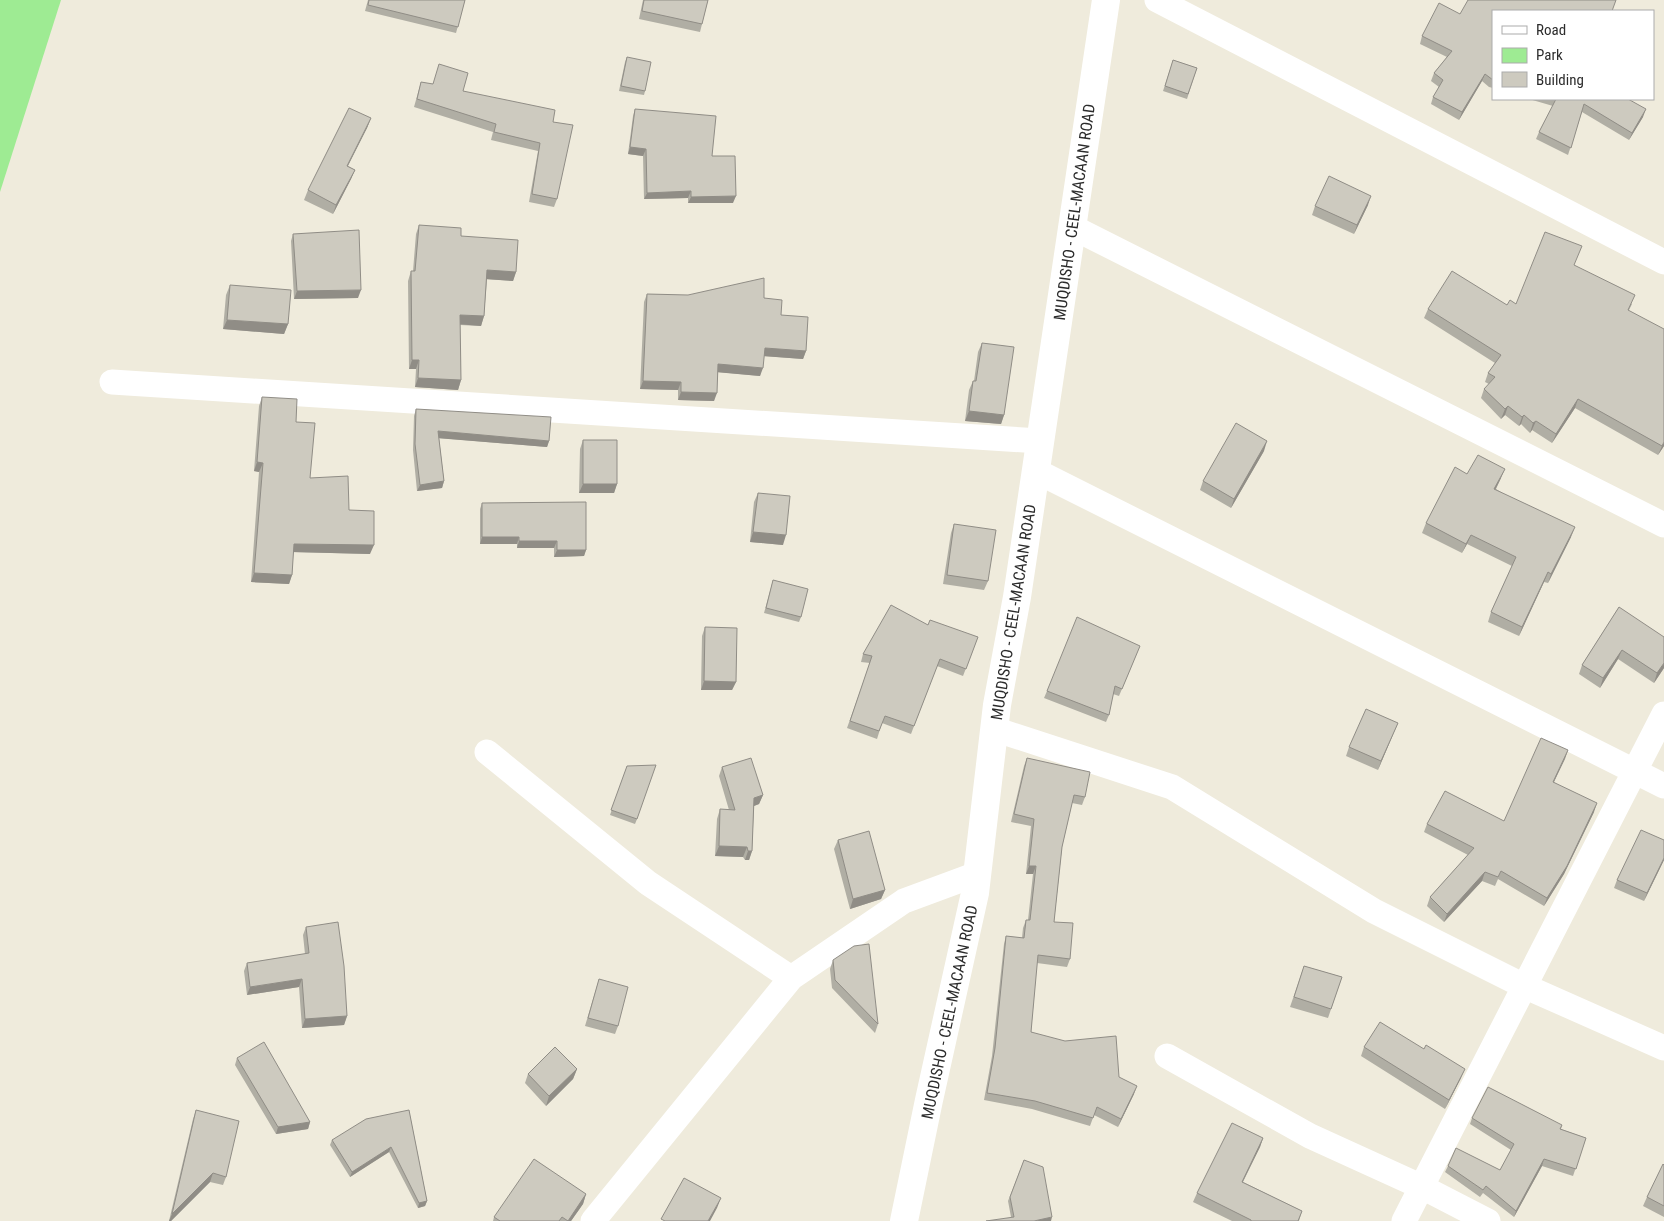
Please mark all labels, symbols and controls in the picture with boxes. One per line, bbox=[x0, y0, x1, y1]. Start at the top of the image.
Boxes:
legend bbox=[1492, 10, 1654, 100]
text: Road bbox=[1536, 21, 1566, 39]
text: Park bbox=[1536, 46, 1563, 64]
text: Building bbox=[1536, 71, 1584, 89]
street label: MUQDISHO - CEEL-MACAAN ROAD bbox=[1050, 103, 1099, 321]
street label: MUQDISHO - CEEL-MACAAN ROAD bbox=[987, 503, 1040, 721]
street label: MUQDISHO - CEEL-MACAAN ROAD bbox=[918, 903, 981, 1121]

